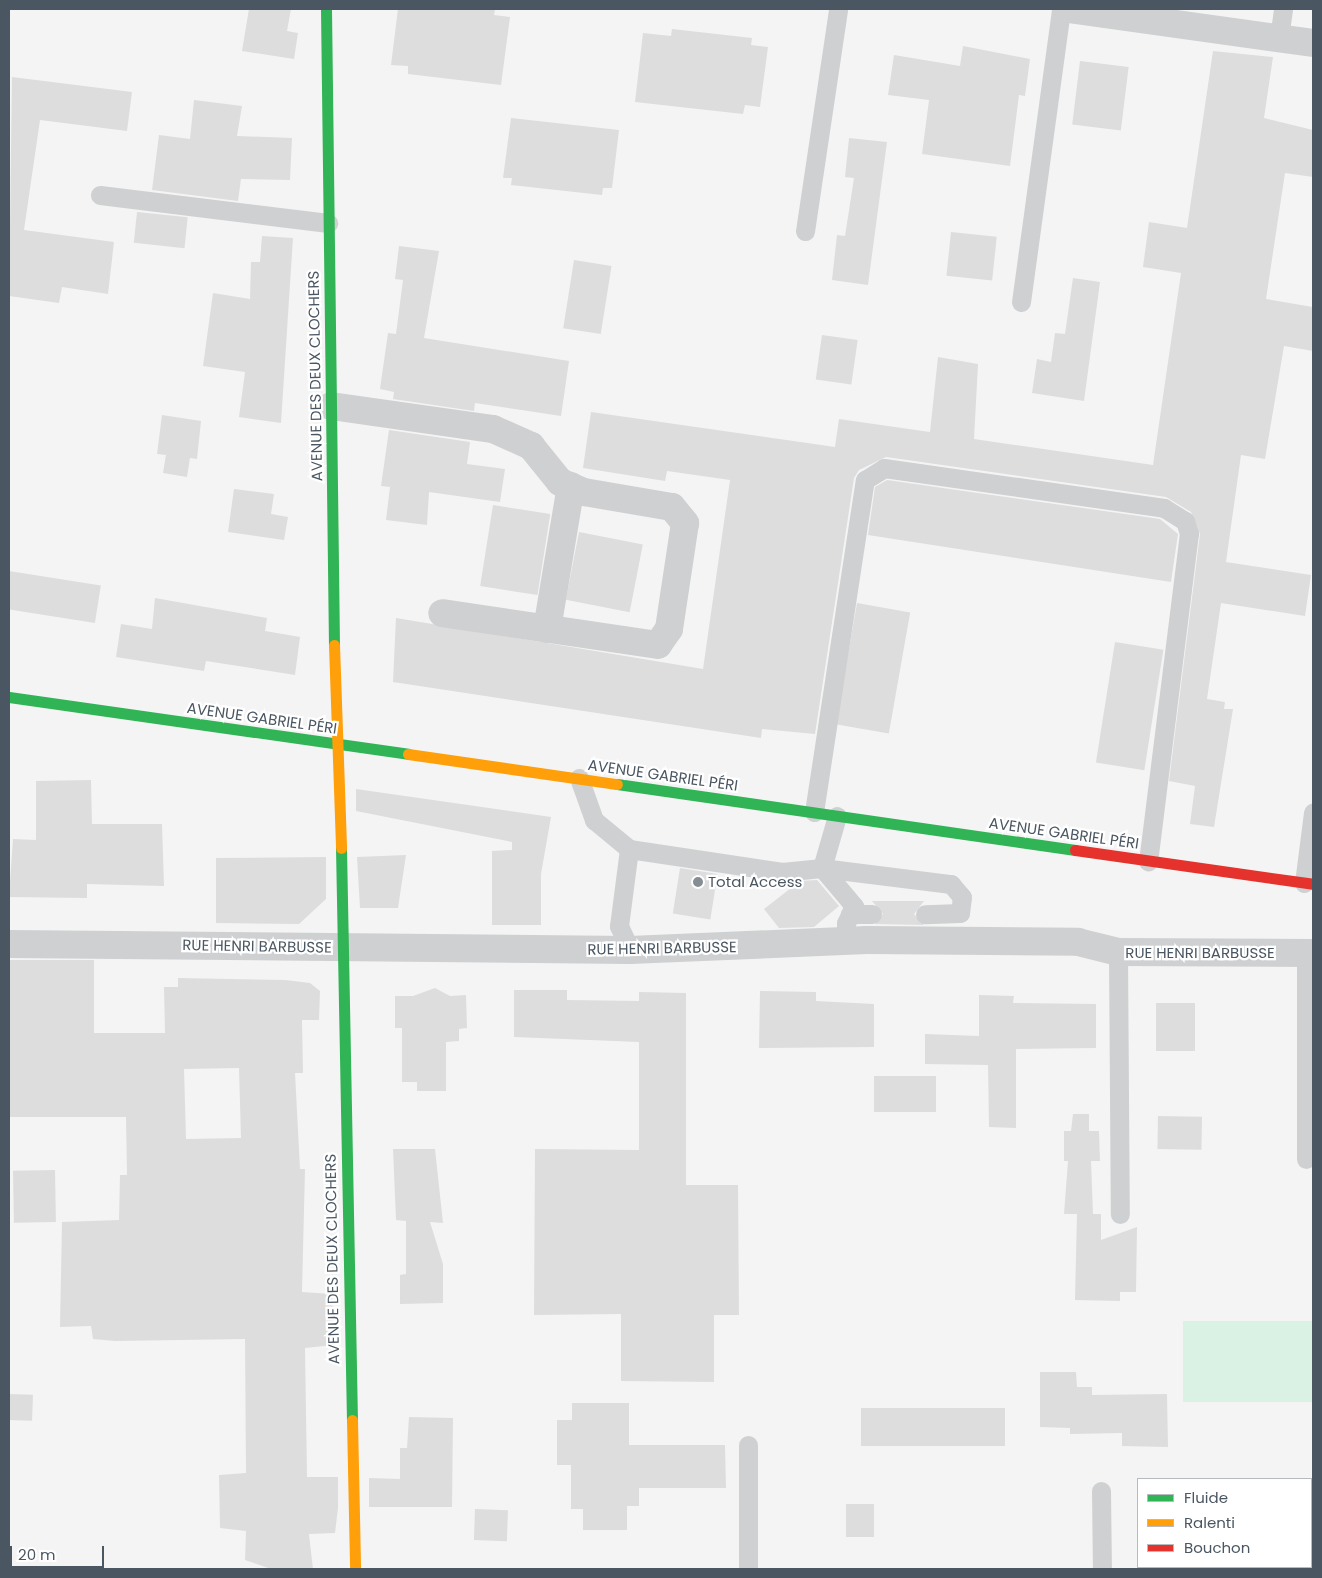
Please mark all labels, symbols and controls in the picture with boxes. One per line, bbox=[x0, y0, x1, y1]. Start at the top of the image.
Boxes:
street label: AVENUE DES DEUX CLOCHERS bbox=[304, 271, 326, 481]
street label: AVENUE GABRIEL PÉRI bbox=[186, 699, 338, 737]
street label: AVENUE GABRIEL PÉRI bbox=[587, 756, 739, 794]
street label: AVENUE GABRIEL PÉRI bbox=[988, 814, 1140, 852]
place label: Total Access bbox=[708, 873, 802, 891]
marker: Total Access bbox=[692, 876, 704, 888]
street label: RUE HENRI BARBUSSE bbox=[182, 936, 332, 956]
street label: RUE HENRI BARBUSSE bbox=[587, 938, 737, 958]
street label: RUE HENRI BARBUSSE bbox=[1125, 944, 1275, 962]
street label: AVENUE DES DEUX CLOCHERS bbox=[321, 1154, 343, 1364]
legend bbox=[1137, 1478, 1312, 1568]
text: Fluide bbox=[1184, 1487, 1228, 1508]
text: Ralenti bbox=[1184, 1512, 1235, 1533]
scale bar bbox=[12, 1536, 106, 1568]
text: Bouchon bbox=[1184, 1537, 1250, 1558]
text: 20 m bbox=[18, 1544, 56, 1565]

